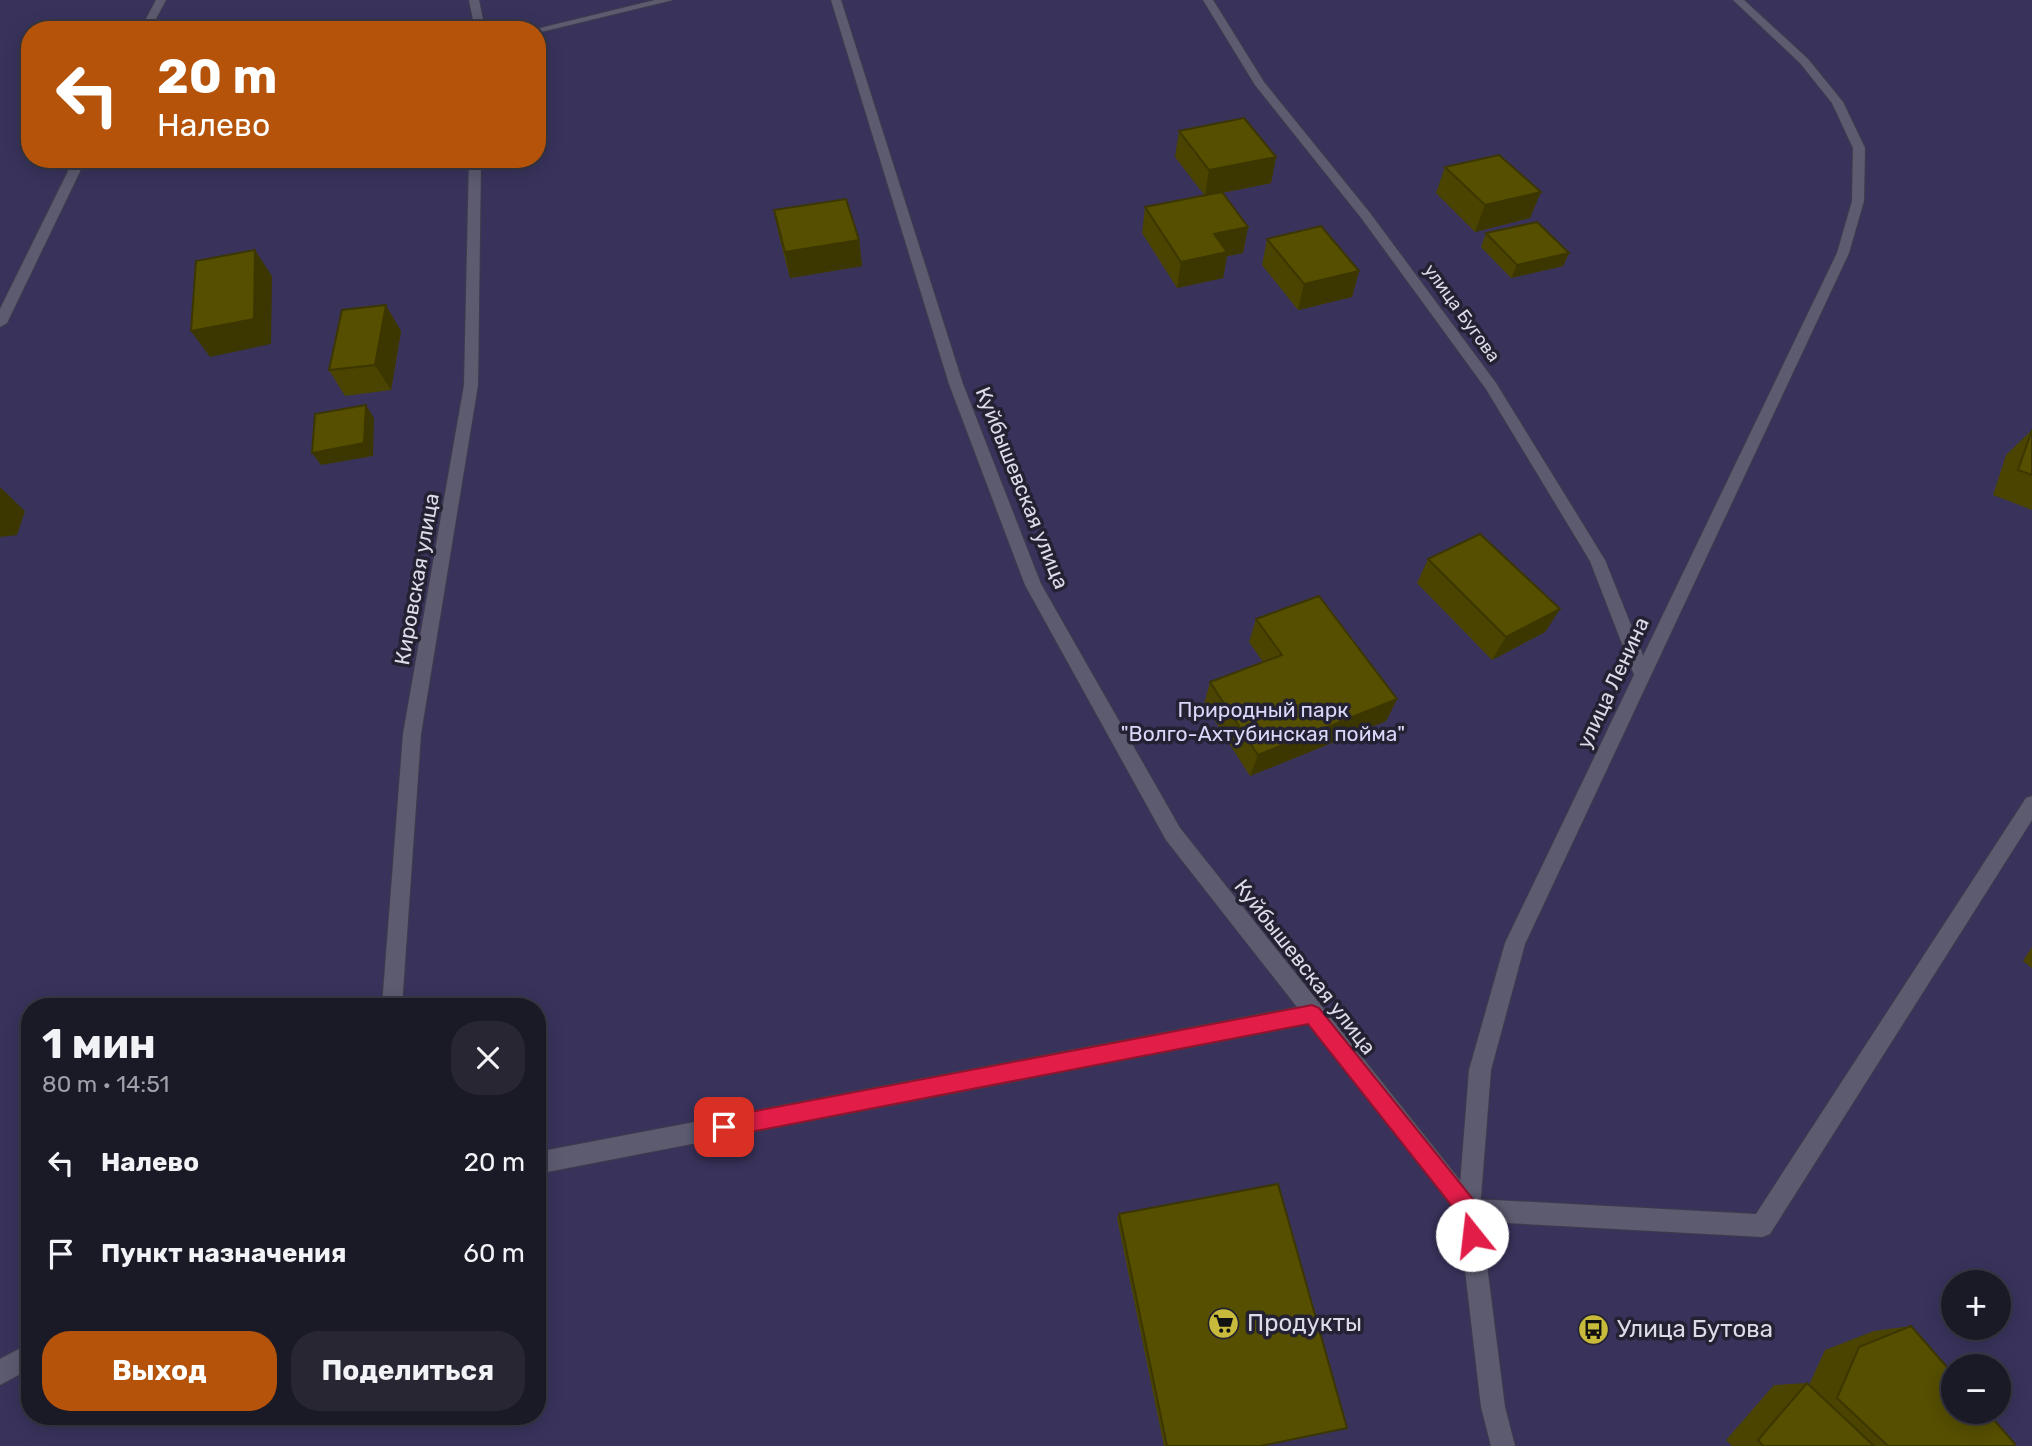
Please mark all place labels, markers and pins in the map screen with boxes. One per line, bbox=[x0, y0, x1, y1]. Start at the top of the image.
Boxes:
pin bbox=[694, 1097, 754, 1157]
supermarket icon: Продукты bbox=[1207, 1306, 1241, 1340]
place label: Продукты bbox=[1247, 1309, 1362, 1337]
bus stop icon: Улица Бутова bbox=[1577, 1312, 1611, 1346]
place label: Улица Бутова bbox=[1617, 1315, 1773, 1343]

